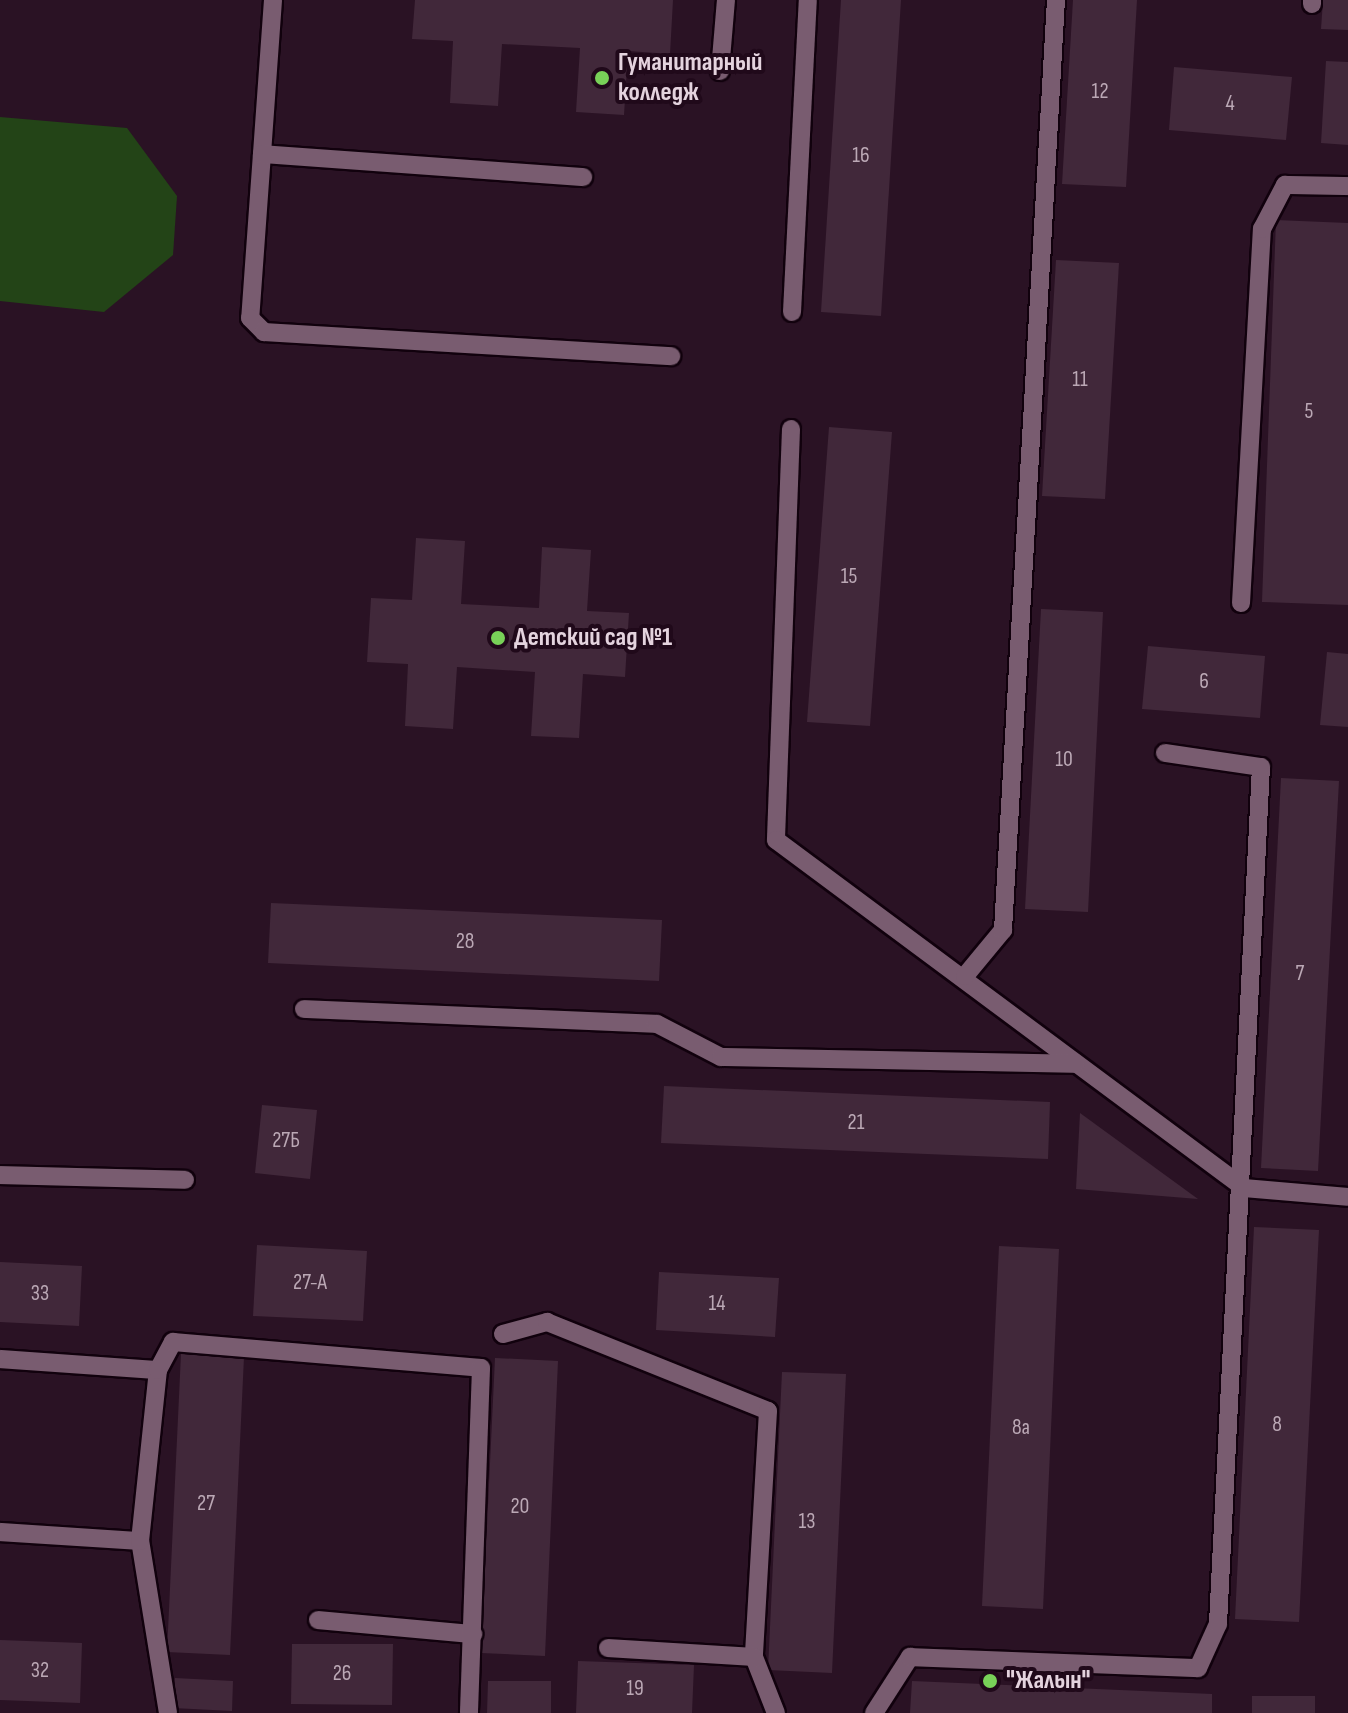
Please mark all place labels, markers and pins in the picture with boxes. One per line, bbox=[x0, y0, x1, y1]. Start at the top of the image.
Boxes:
place label: Гуманитарный колледж bbox=[618, 47, 762, 108]
marker: Гуманитарный колледж bbox=[593, 69, 611, 87]
place label: Детский сад №1 bbox=[514, 622, 672, 654]
marker: Детский сад №1 bbox=[489, 629, 507, 647]
place label: "Жалын" bbox=[1006, 1665, 1091, 1697]
marker: "Жалын" bbox=[981, 1672, 999, 1690]

